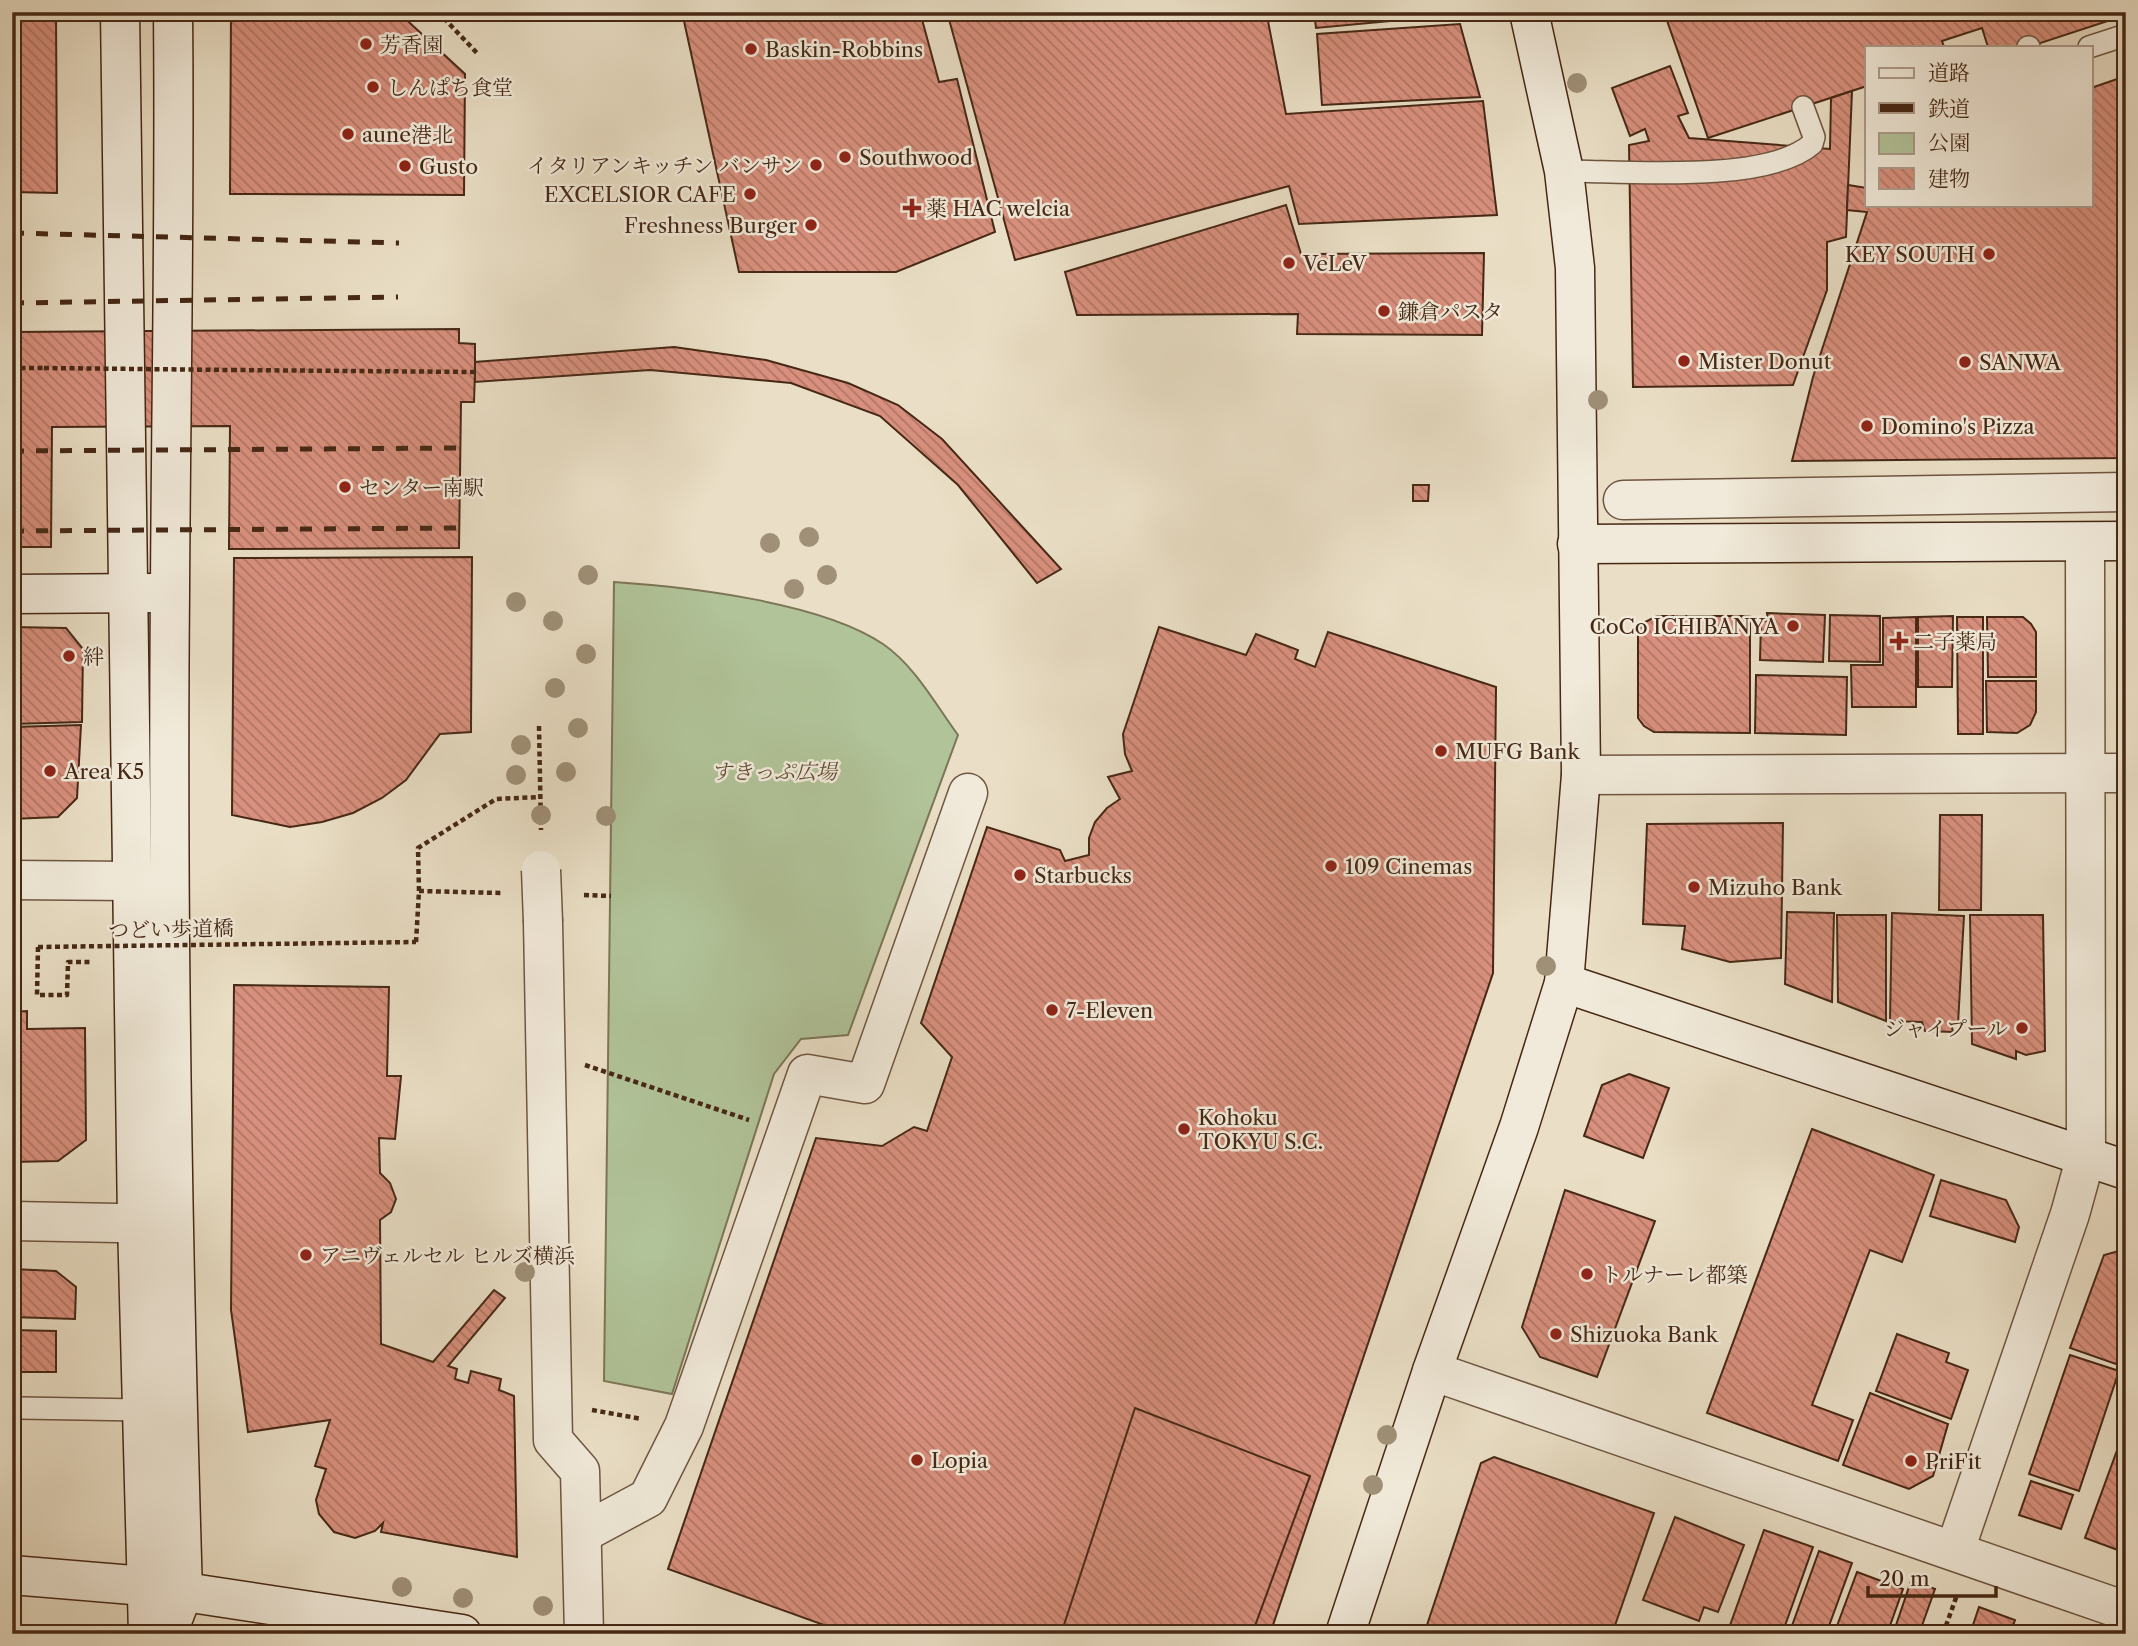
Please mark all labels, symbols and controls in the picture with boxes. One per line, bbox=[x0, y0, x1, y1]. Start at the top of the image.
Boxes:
place label: 芳香園 bbox=[380, 32, 443, 57]
marker: 芳香園 bbox=[358, 36, 374, 52]
place label: Baskin-Robbins bbox=[765, 37, 923, 62]
marker: Baskin-Robbins bbox=[743, 41, 759, 57]
legend bbox=[1865, 46, 2092, 206]
text: 道路 bbox=[1928, 60, 1970, 85]
place label: しんぱち食堂 bbox=[387, 75, 513, 100]
marker: しんぱち食堂 bbox=[365, 79, 381, 95]
text: 鉄道 bbox=[1928, 96, 1970, 121]
place label: aune港北 bbox=[362, 122, 453, 147]
marker: aune港北 bbox=[340, 126, 356, 142]
text: 公園 bbox=[1928, 130, 1970, 155]
place label: Southwood bbox=[859, 145, 973, 170]
marker: Southwood bbox=[837, 149, 853, 165]
place label: イタリアンキッチン バンサン bbox=[527, 153, 802, 178]
place label: Gusto bbox=[419, 154, 478, 179]
marker: イタリアンキッチン バンサン bbox=[808, 157, 824, 173]
marker: Gusto bbox=[397, 158, 413, 174]
text: 建物 bbox=[1928, 166, 1970, 191]
place label: EXCELSIOR CAFE bbox=[544, 182, 736, 207]
marker: EXCELSIOR CAFE bbox=[742, 186, 758, 202]
place label: 薬 HAC welcia bbox=[926, 196, 1071, 221]
marker: 薬 HAC welcia bbox=[904, 200, 920, 216]
place label: Freshness Burger bbox=[624, 213, 797, 238]
marker: Freshness Burger bbox=[803, 217, 819, 233]
place label: KEY SOUTH bbox=[1845, 242, 1975, 267]
marker: KEY SOUTH bbox=[1981, 246, 1997, 262]
place label: VeLeV bbox=[1302, 251, 1367, 276]
marker: VeLeV bbox=[1281, 255, 1297, 271]
place label: 鎌倉パスタ bbox=[1398, 299, 1503, 324]
marker: 鎌倉パスタ bbox=[1376, 303, 1392, 319]
place label: Mister Donut bbox=[1698, 349, 1832, 374]
place label: SANWA bbox=[1979, 350, 2061, 375]
marker: Mister Donut bbox=[1676, 353, 1692, 369]
marker: SANWA bbox=[1957, 354, 1973, 370]
place label: Domino's Pizza bbox=[1881, 414, 2036, 439]
marker: Domino's Pizza bbox=[1859, 418, 1875, 434]
place label: センター南駅 bbox=[359, 475, 484, 500]
marker: センター南駅 bbox=[337, 479, 353, 495]
place label: CoCo ICHIBANYA bbox=[1590, 614, 1779, 639]
marker: CoCo ICHIBANYA bbox=[1785, 618, 1801, 634]
place label: 二子薬局 bbox=[1913, 629, 1997, 654]
marker: 二子薬局 bbox=[1891, 633, 1907, 649]
place label: 絆 bbox=[83, 644, 104, 669]
marker: 絆 bbox=[61, 648, 77, 664]
place label: MUFG Bank bbox=[1455, 739, 1580, 764]
marker: MUFG Bank bbox=[1433, 743, 1449, 759]
place label: Area K5 bbox=[63, 759, 144, 784]
park label: すきっぷ広場 bbox=[711, 759, 839, 784]
marker: Area K5 bbox=[42, 763, 58, 779]
place label: 109 Cinemas bbox=[1345, 854, 1472, 879]
marker: 109 Cinemas bbox=[1323, 858, 1339, 874]
place label: Starbucks bbox=[1034, 863, 1132, 888]
marker: Starbucks bbox=[1012, 867, 1028, 883]
place label: Mizuho Bank bbox=[1708, 875, 1843, 900]
marker: Mizuho Bank bbox=[1686, 879, 1702, 895]
street label: つどい歩道橋 bbox=[108, 915, 234, 943]
place label: 7-Eleven bbox=[1066, 998, 1153, 1023]
marker: 7-Eleven bbox=[1044, 1002, 1060, 1018]
place label: ジャイプール bbox=[1884, 1016, 2008, 1041]
marker: ジャイプール bbox=[2014, 1020, 2030, 1036]
place label: Kohoku TOKYU S.C. bbox=[1198, 1105, 1323, 1154]
marker: Kohoku TOKYU S.C. bbox=[1176, 1121, 1192, 1137]
place label: アニヴェルセル ヒルズ横浜 bbox=[320, 1243, 575, 1268]
marker: アニヴェルセル ヒルズ横浜 bbox=[298, 1247, 314, 1263]
place label: トルナーレ都築 bbox=[1601, 1262, 1748, 1287]
marker: トルナーレ都築 bbox=[1579, 1266, 1595, 1282]
place label: Shizuoka Bank bbox=[1570, 1322, 1719, 1347]
marker: Shizuoka Bank bbox=[1548, 1326, 1564, 1342]
place label: Lopia bbox=[931, 1448, 989, 1473]
place label: PriFit bbox=[1925, 1449, 1982, 1474]
marker: Lopia bbox=[909, 1452, 925, 1468]
marker: PriFit bbox=[1903, 1453, 1919, 1469]
scale bar bbox=[1868, 1555, 1996, 1599]
text: 20 m bbox=[1879, 1566, 1930, 1591]

